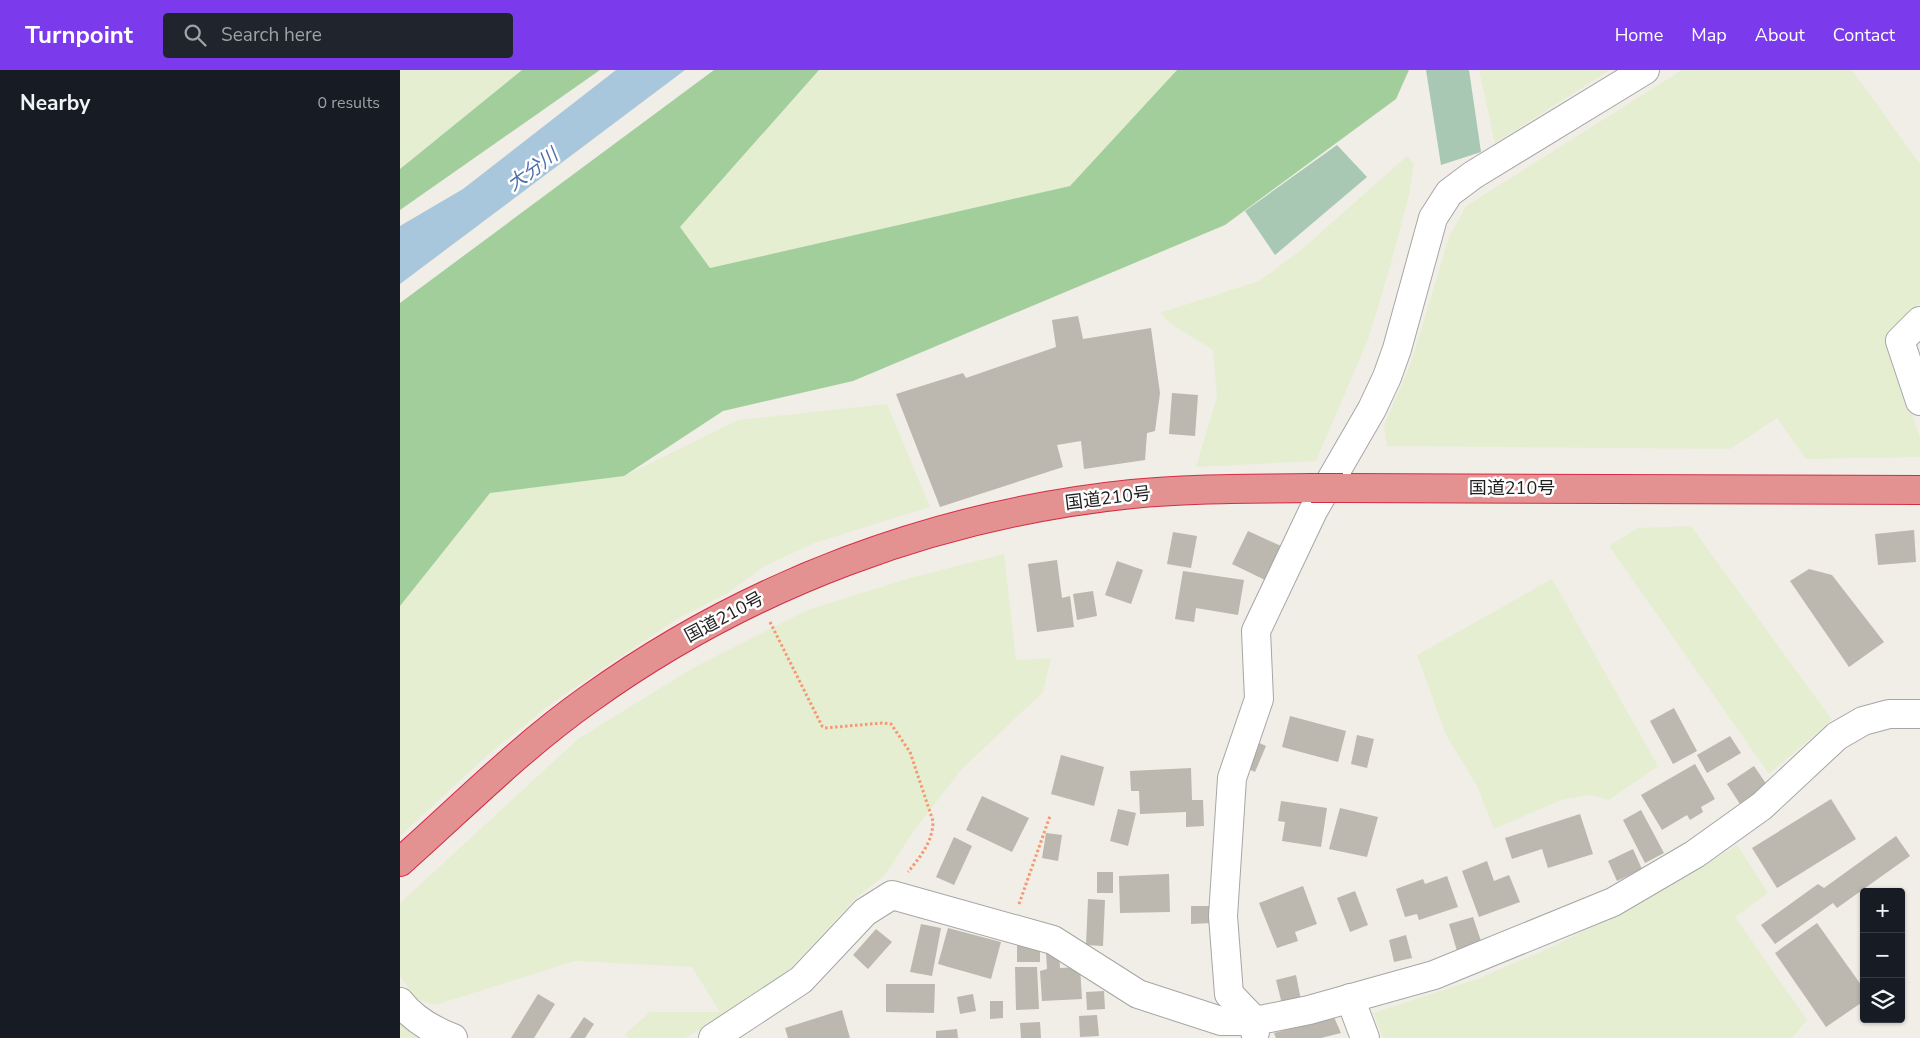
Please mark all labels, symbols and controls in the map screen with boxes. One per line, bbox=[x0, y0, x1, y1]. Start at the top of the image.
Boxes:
search box bbox=[163, 13, 513, 58]
text: Turnpoint bbox=[25, 19, 133, 51]
icon: search bbox=[181, 21, 209, 49]
text: Search here bbox=[221, 22, 322, 48]
text: Home bbox=[1615, 23, 1663, 47]
text: Map bbox=[1691, 23, 1727, 47]
text: About bbox=[1755, 23, 1805, 47]
text: Contact bbox=[1833, 23, 1895, 47]
text: Nearby bbox=[20, 89, 90, 117]
text: 0 results bbox=[318, 92, 380, 114]
water label: 大分川 bbox=[502, 141, 565, 197]
street label: 国道210号 bbox=[1469, 476, 1555, 500]
street label: 国道210号 bbox=[1064, 481, 1152, 515]
street label: 国道210号 bbox=[680, 586, 768, 648]
map controls bbox=[1860, 888, 1905, 1023]
button: + bbox=[1860, 888, 1905, 933]
button: − bbox=[1860, 933, 1905, 978]
button: layers bbox=[1860, 978, 1905, 1023]

